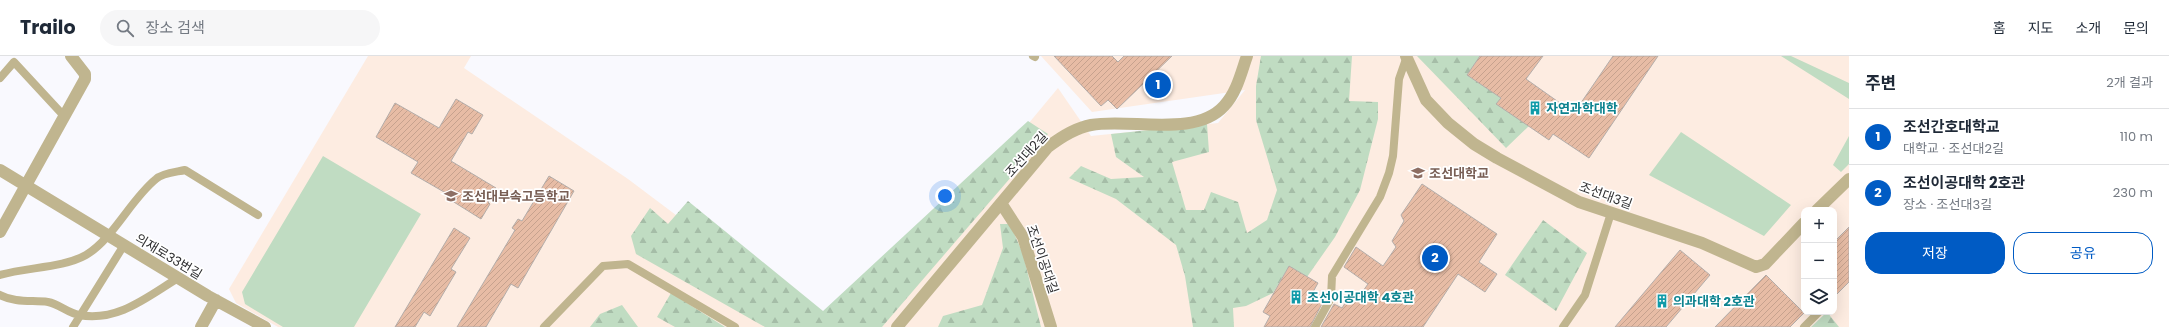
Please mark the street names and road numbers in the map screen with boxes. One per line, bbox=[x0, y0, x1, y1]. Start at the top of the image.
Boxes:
street label: 조선대2길 bbox=[1001, 127, 1052, 181]
street label: 조선대3길 bbox=[1577, 177, 1635, 214]
street label: 조선이공대길 bbox=[1022, 222, 1063, 296]
street label: 의재로33번길 bbox=[132, 229, 206, 284]

